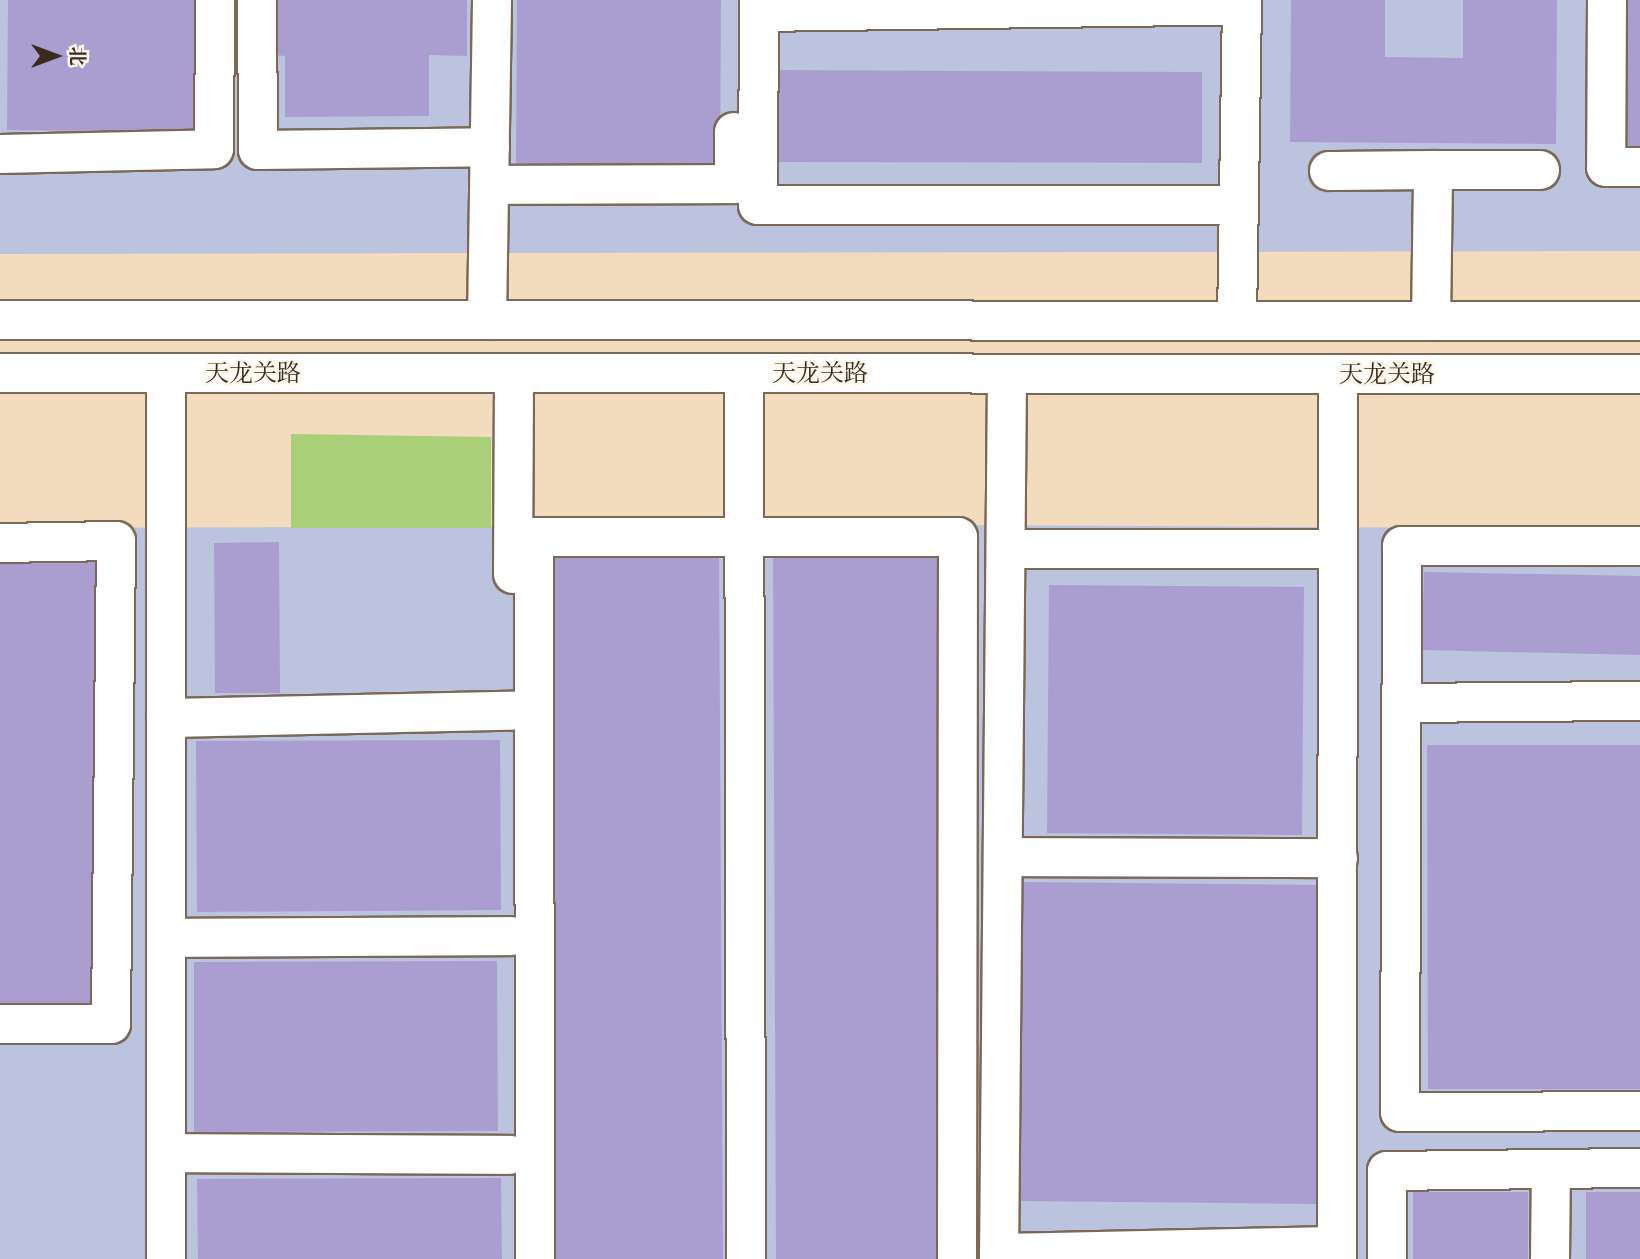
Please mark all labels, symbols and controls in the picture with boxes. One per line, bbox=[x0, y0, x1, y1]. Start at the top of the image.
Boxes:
north arrow bbox=[21, 21, 91, 91]
text: 北 bbox=[66, 46, 89, 66]
street label: 天龙关路 bbox=[205, 359, 301, 387]
street label: 天龙关路 bbox=[772, 359, 868, 387]
street label: 天龙关路 bbox=[1339, 360, 1435, 388]

